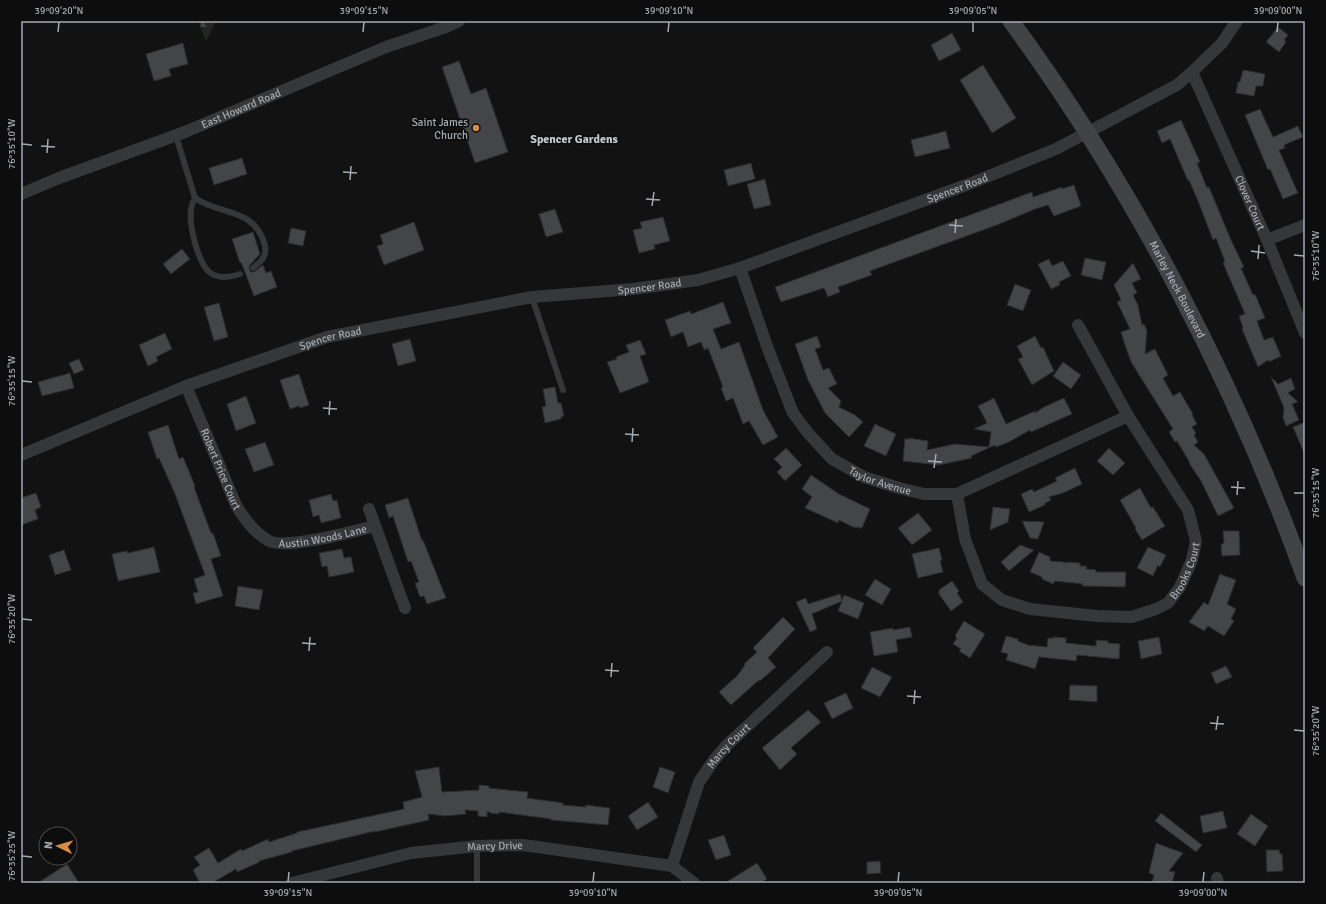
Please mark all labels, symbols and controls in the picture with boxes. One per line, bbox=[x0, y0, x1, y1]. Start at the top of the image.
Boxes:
text: 39°09'20"N bbox=[35, 5, 83, 17]
text: 39°09'15"N bbox=[340, 5, 388, 17]
text: 39°09'10"N bbox=[645, 5, 693, 17]
text: 39°09'05"N bbox=[949, 5, 997, 17]
text: 39°09'00"N bbox=[1254, 5, 1302, 17]
street label: East Howard Road bbox=[199, 86, 283, 131]
place label: Saint James Church bbox=[412, 116, 468, 142]
text: 76°35'10"W bbox=[6, 118, 18, 169]
marker: Saint James Church bbox=[471, 123, 481, 133]
district label: Spencer Gardens bbox=[530, 132, 618, 147]
street label: Spencer Road bbox=[925, 171, 990, 206]
street label: Clover Court bbox=[1232, 173, 1268, 232]
text: 76°35'10"W bbox=[1310, 230, 1322, 281]
street label: Marley Neck Boulevard bbox=[1146, 239, 1208, 340]
street label: Spencer Road bbox=[617, 276, 682, 297]
street label: Spencer Road bbox=[297, 324, 363, 353]
text: 76°35'15"W bbox=[6, 355, 18, 406]
street label: Robert Price Court bbox=[198, 427, 243, 512]
street label: Taylor Avenue bbox=[847, 464, 912, 498]
text: 76°35'15"W bbox=[1310, 467, 1322, 518]
street label: Austin Woods Lane bbox=[278, 522, 368, 550]
street label: Brooks Court bbox=[1167, 541, 1203, 602]
text: 76°35'20"W bbox=[6, 593, 18, 644]
text: 76°35'20"W bbox=[1310, 705, 1322, 756]
street label: Marcy Court bbox=[704, 721, 753, 771]
north arrow bbox=[38, 826, 78, 866]
text: 76°35'25"W bbox=[6, 830, 18, 881]
street label: Marcy Drive bbox=[466, 839, 523, 854]
text: N bbox=[42, 841, 55, 850]
text: 39°09'15"N bbox=[264, 887, 312, 899]
text: 39°09'10"N bbox=[569, 887, 617, 899]
text: 39°09'05"N bbox=[874, 887, 922, 899]
text: 39°09'00"N bbox=[1179, 887, 1227, 899]

